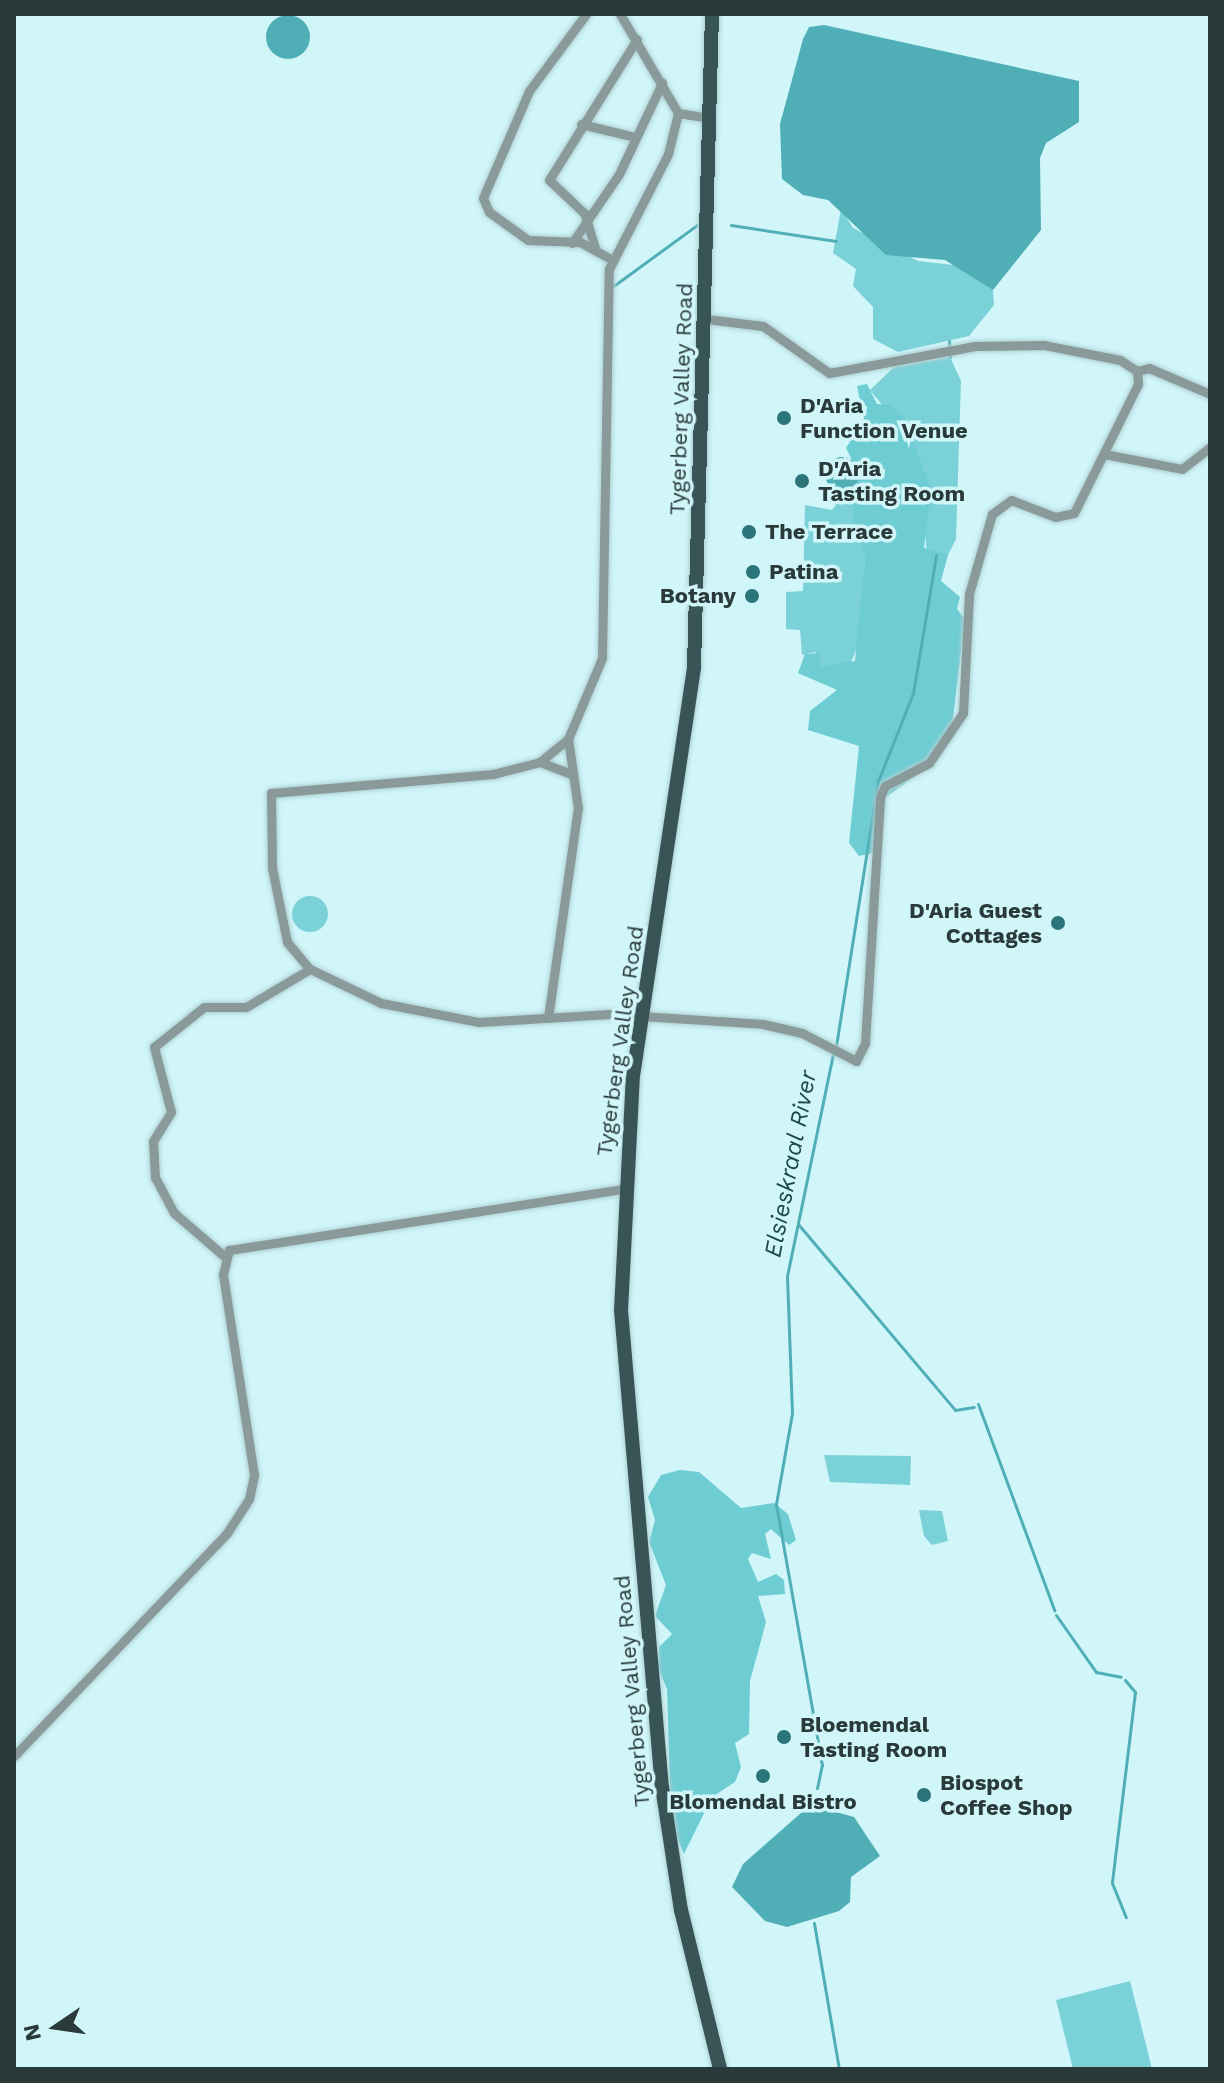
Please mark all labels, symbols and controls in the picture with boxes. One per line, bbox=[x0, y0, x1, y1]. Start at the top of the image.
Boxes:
street label: Tygerberg Valley Road bbox=[664, 282, 698, 516]
place label: D'Aria Function Venue bbox=[800, 392, 968, 444]
marker: D'Aria Function Venue bbox=[775, 409, 793, 427]
place label: D'Aria Tasting Room bbox=[818, 455, 965, 506]
marker: D'Aria Tasting Room bbox=[793, 472, 811, 490]
place label: The Terrace bbox=[765, 519, 894, 545]
marker: The Terrace bbox=[740, 523, 758, 541]
place label: Patina bbox=[769, 559, 838, 585]
marker: Patina bbox=[744, 563, 762, 581]
place label: Botany bbox=[660, 583, 736, 609]
marker: Botany bbox=[743, 587, 761, 605]
place label: D'Aria Guest Cottages bbox=[909, 897, 1042, 948]
marker: D'Aria Guest Cottages bbox=[1049, 914, 1067, 932]
street label: Tygerberg Valley Road bbox=[591, 923, 649, 1159]
water label: Elsieskraal River bbox=[759, 1068, 823, 1260]
street label: Tygerberg Valley Road bbox=[609, 1573, 655, 1809]
place label: Bloemendal Tasting Room bbox=[800, 1711, 947, 1762]
marker: Bloemendal Tasting Room bbox=[775, 1728, 793, 1746]
marker: Blomendal Bistro bbox=[754, 1767, 772, 1785]
place label: Biospot Coffee Shop bbox=[940, 1769, 1073, 1820]
marker: Biospot Coffee Shop bbox=[915, 1786, 933, 1804]
place label: Blomendal Bistro bbox=[669, 1789, 857, 1815]
north arrow bbox=[16, 1987, 96, 2067]
text: N bbox=[18, 2022, 46, 2043]

